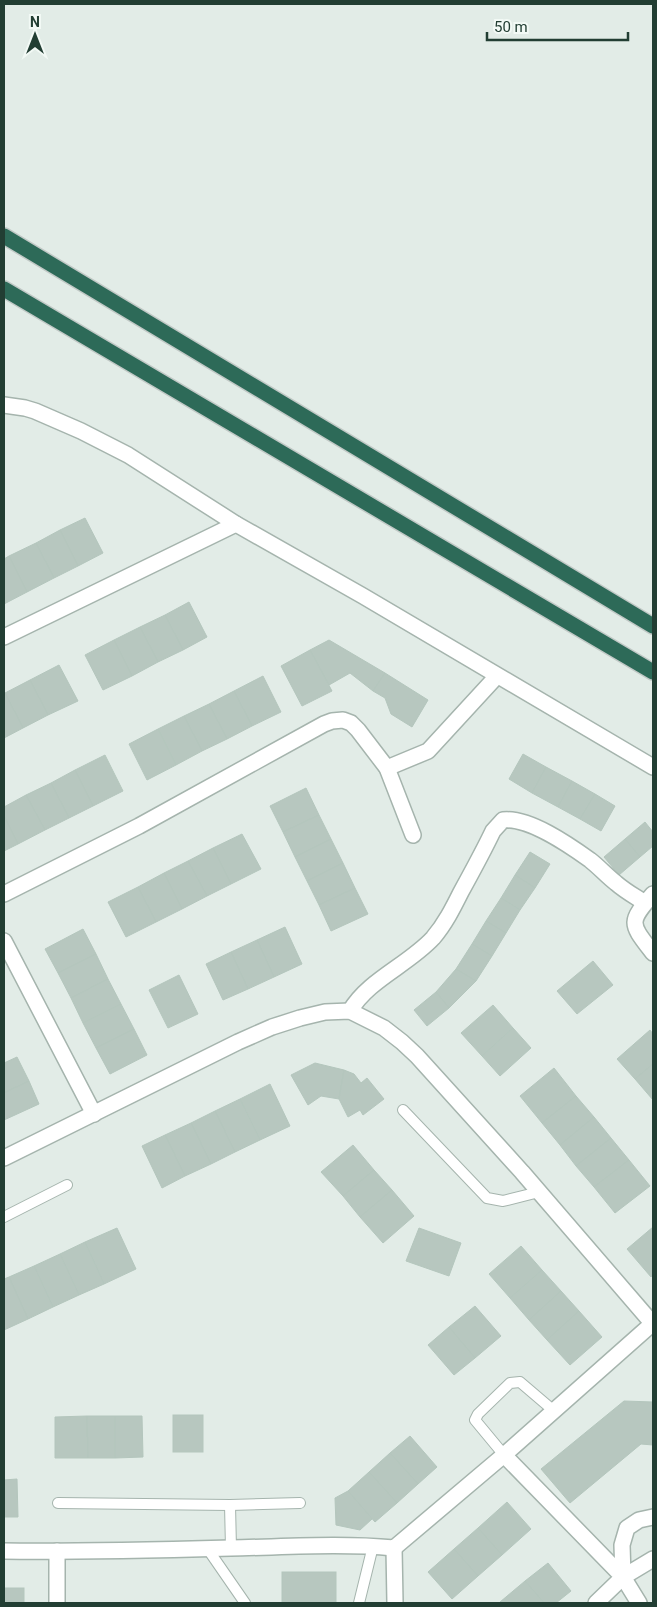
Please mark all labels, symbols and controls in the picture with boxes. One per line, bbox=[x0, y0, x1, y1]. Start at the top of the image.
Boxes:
north arrow bbox=[10, 10, 60, 60]
scale bar bbox=[487, 10, 628, 42]
text: N bbox=[30, 14, 40, 30]
text: 50 m bbox=[494, 18, 528, 36]

